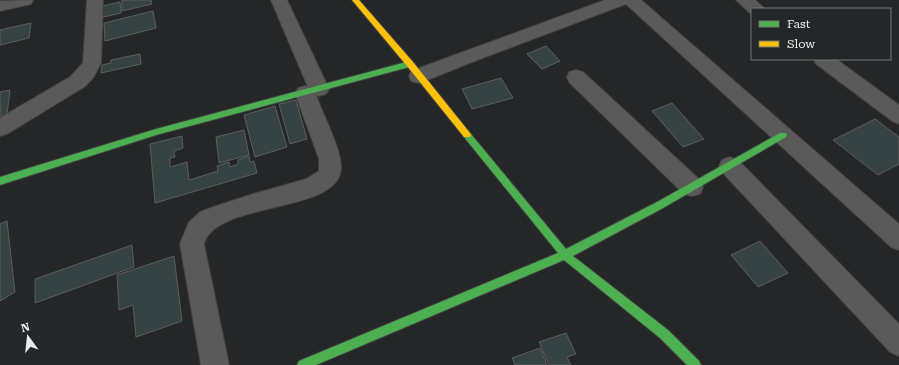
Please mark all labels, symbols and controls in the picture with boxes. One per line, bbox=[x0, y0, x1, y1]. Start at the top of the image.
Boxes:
legend bbox=[751, 8, 891, 60]
text: Fast bbox=[787, 17, 811, 31]
text: Slow bbox=[787, 37, 815, 51]
north arrow bbox=[8, 317, 48, 357]
text: N bbox=[20, 320, 32, 335]

